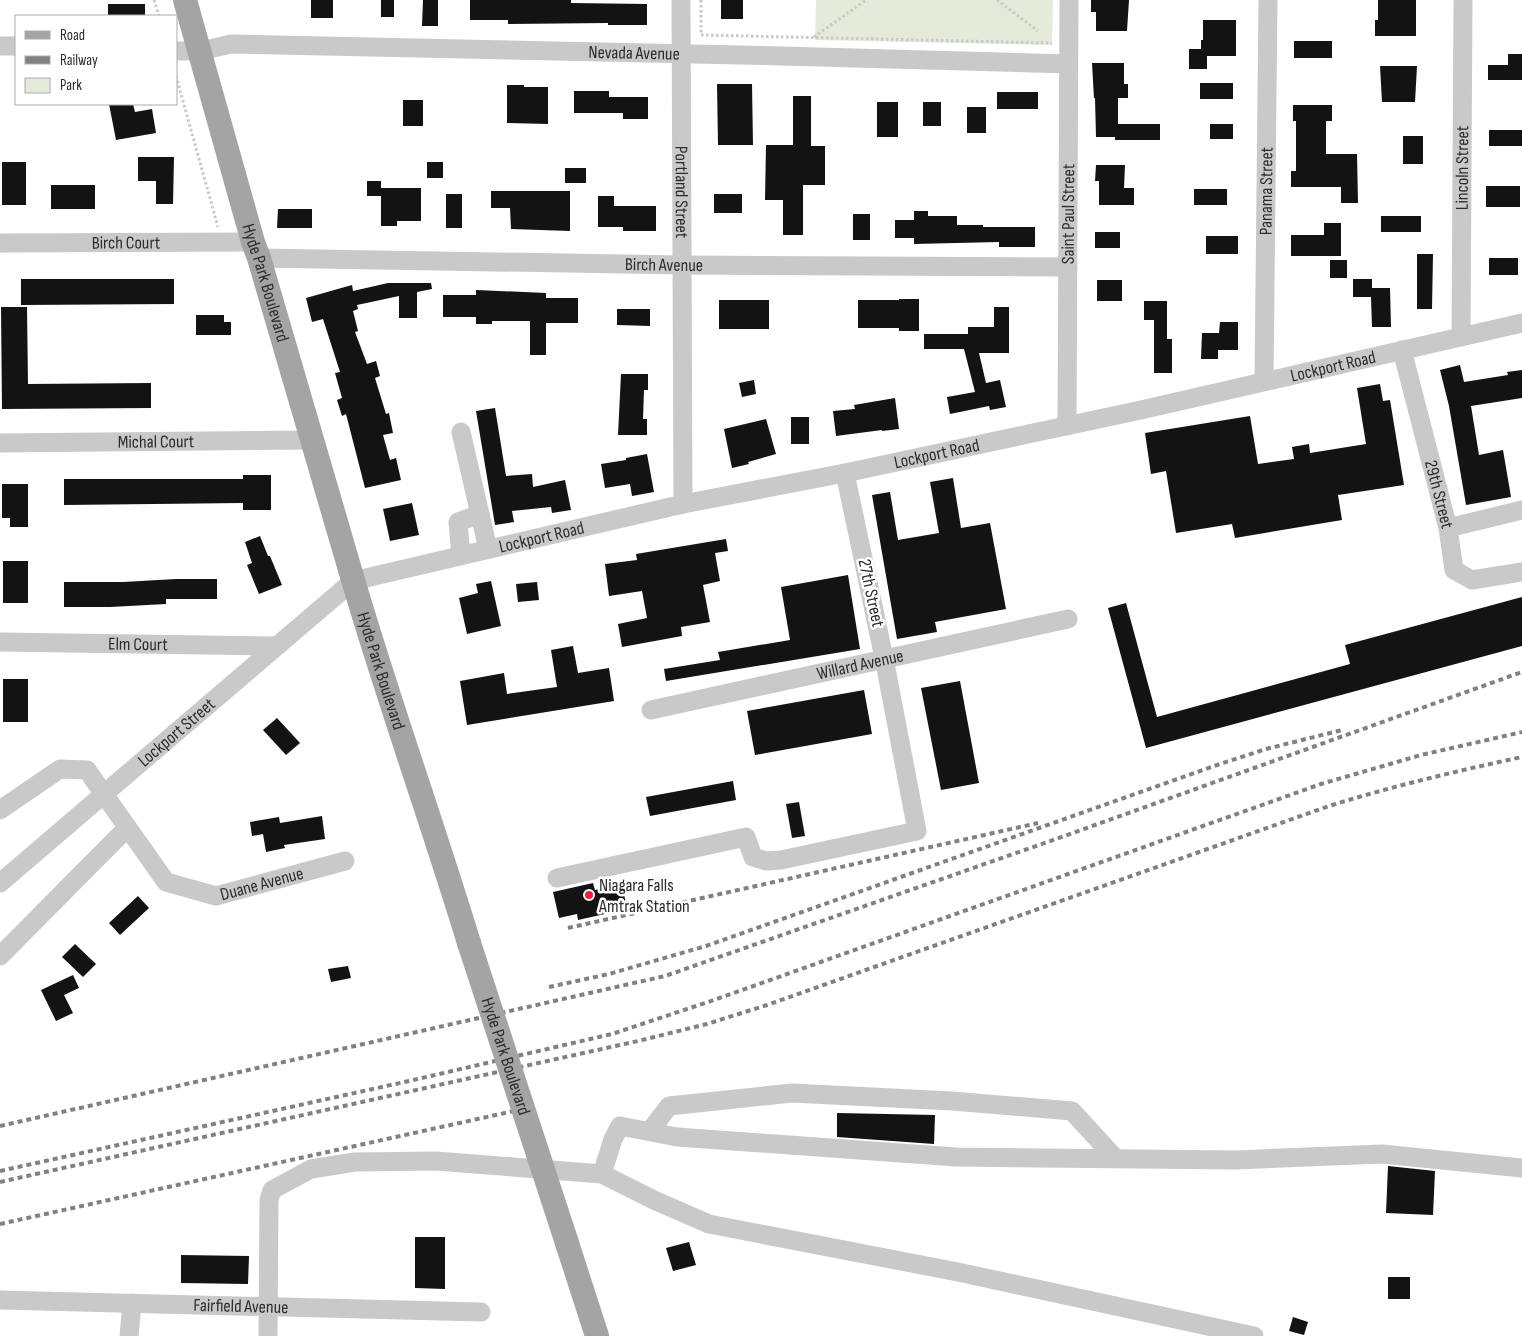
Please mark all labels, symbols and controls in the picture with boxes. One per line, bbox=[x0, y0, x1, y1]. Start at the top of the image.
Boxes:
legend bbox=[15, 15, 178, 105]
text: Road bbox=[60, 26, 85, 45]
street label: Nevada Avenue bbox=[588, 41, 680, 64]
text: Railway bbox=[60, 51, 98, 70]
text: Park bbox=[60, 76, 82, 95]
street label: Lincoln Street bbox=[1451, 125, 1473, 210]
street label: Portland Street bbox=[671, 146, 692, 239]
street label: Panama Street bbox=[1255, 146, 1277, 235]
street label: Saint Paul Street bbox=[1057, 163, 1079, 264]
street label: Hyde Park Boulevard bbox=[238, 221, 294, 344]
street label: Birch Court bbox=[92, 232, 161, 253]
street label: Birch Avenue bbox=[625, 254, 703, 276]
street label: Lockport Road bbox=[1288, 346, 1378, 386]
street label: Michal Court bbox=[118, 431, 195, 452]
street label: Lockport Road bbox=[892, 434, 981, 473]
street label: 29th Street bbox=[1420, 458, 1458, 531]
street label: Lockport Road bbox=[497, 517, 586, 557]
street label: 27th Street bbox=[854, 557, 889, 629]
street label: Hyde Park Boulevard bbox=[353, 609, 410, 732]
street label: Elm Court bbox=[108, 633, 168, 655]
street label: Willard Avenue bbox=[815, 645, 905, 684]
street label: Lockport Street bbox=[133, 693, 220, 771]
street label: Duane Avenue bbox=[218, 862, 306, 905]
place label: Niagara Falls Amtrak Station bbox=[598, 875, 690, 917]
marker: Niagara Falls Amtrak Station bbox=[583, 889, 595, 901]
street label: Hyde Park Boulevard bbox=[477, 995, 535, 1118]
street label: Fairfield Avenue bbox=[193, 1294, 289, 1318]

